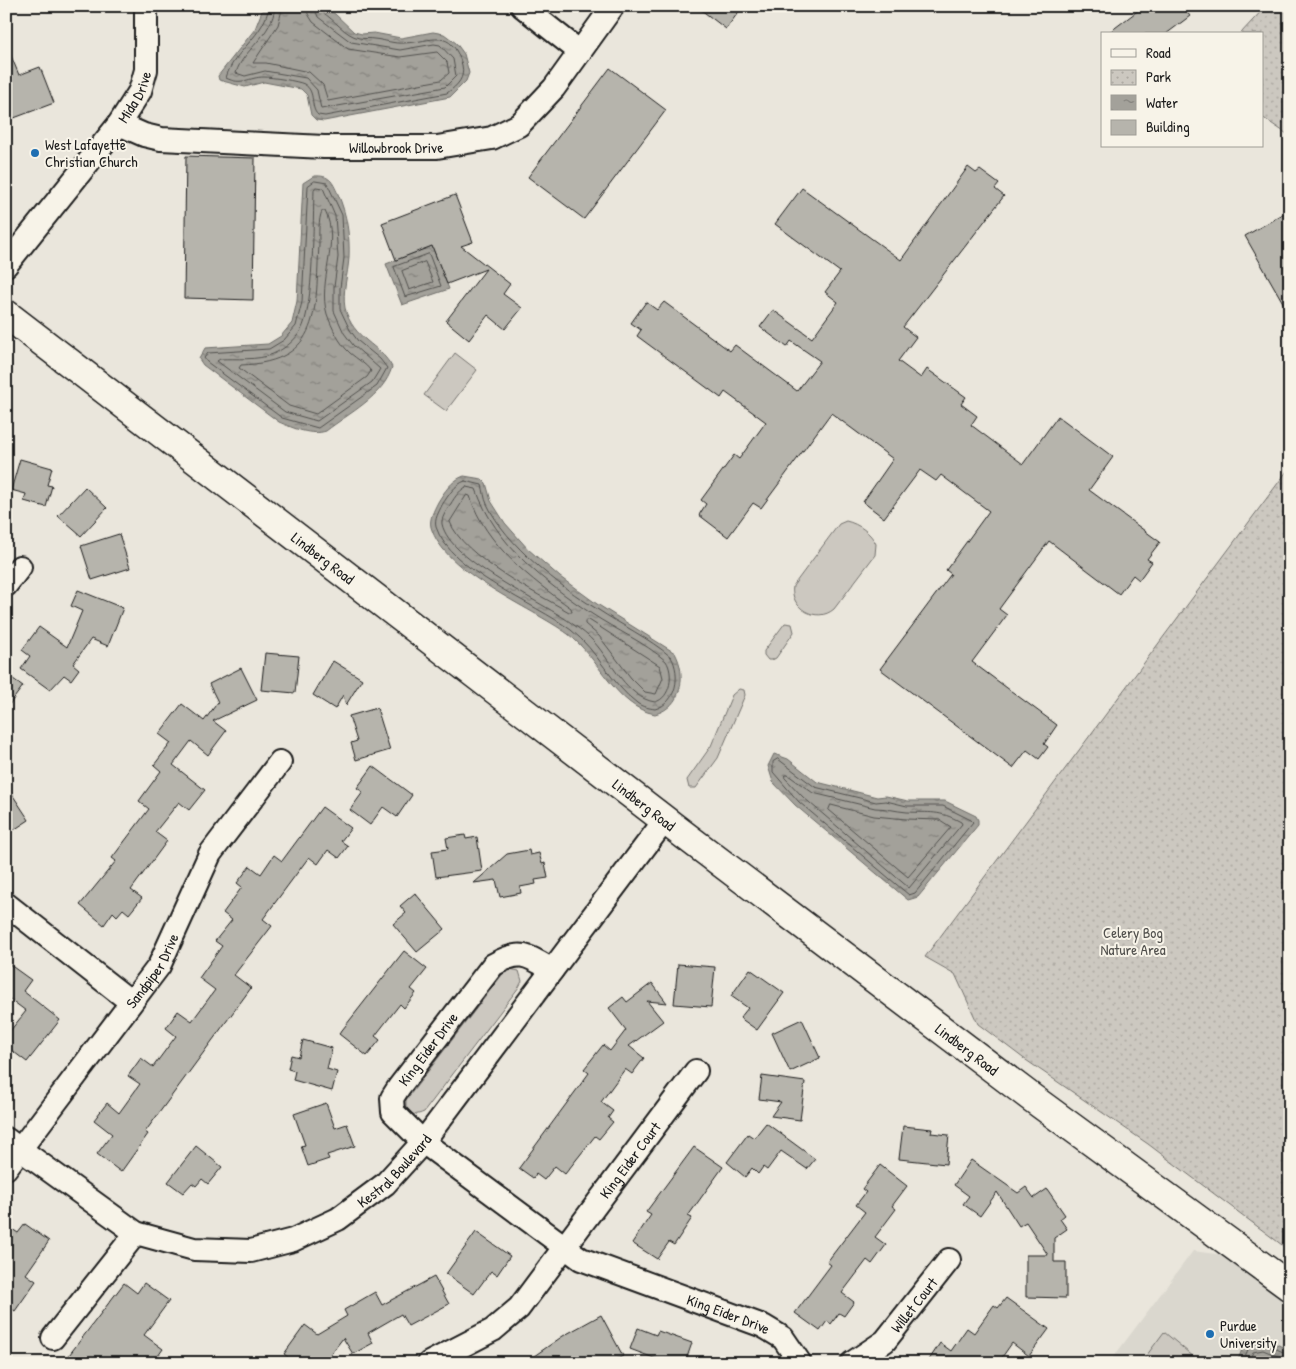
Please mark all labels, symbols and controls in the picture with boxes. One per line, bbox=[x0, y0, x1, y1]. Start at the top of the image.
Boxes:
legend bbox=[1101, 32, 1264, 148]
text: Road bbox=[1146, 42, 1171, 63]
text: Park bbox=[1146, 66, 1171, 87]
street label: Mida Drive bbox=[112, 69, 156, 127]
text: Water bbox=[1146, 92, 1178, 113]
text: Building bbox=[1146, 116, 1190, 137]
place label: West Lafayette Christian Church bbox=[45, 134, 137, 172]
street label: Willowbrook Drive bbox=[349, 136, 445, 158]
marker: West Lafayette Christian Church bbox=[29, 147, 41, 159]
street label: Lindberg Road bbox=[287, 527, 359, 589]
street label: Lindberg Road bbox=[609, 773, 680, 835]
park label: Celery Bog Nature Area bbox=[1100, 922, 1166, 960]
street label: Sandpiper Drive bbox=[120, 930, 183, 1012]
street label: King Eider Drive bbox=[393, 1008, 463, 1090]
street label: Lindberg Road bbox=[931, 1018, 1003, 1080]
street label: King Eider Court bbox=[594, 1117, 666, 1202]
street label: Kestral Boulevard bbox=[352, 1129, 436, 1212]
street label: Willet Court bbox=[885, 1272, 943, 1337]
street label: King Eider Drive bbox=[684, 1288, 775, 1339]
place label: Purdue University bbox=[1220, 1315, 1277, 1353]
marker: Purdue University bbox=[1204, 1328, 1216, 1340]

